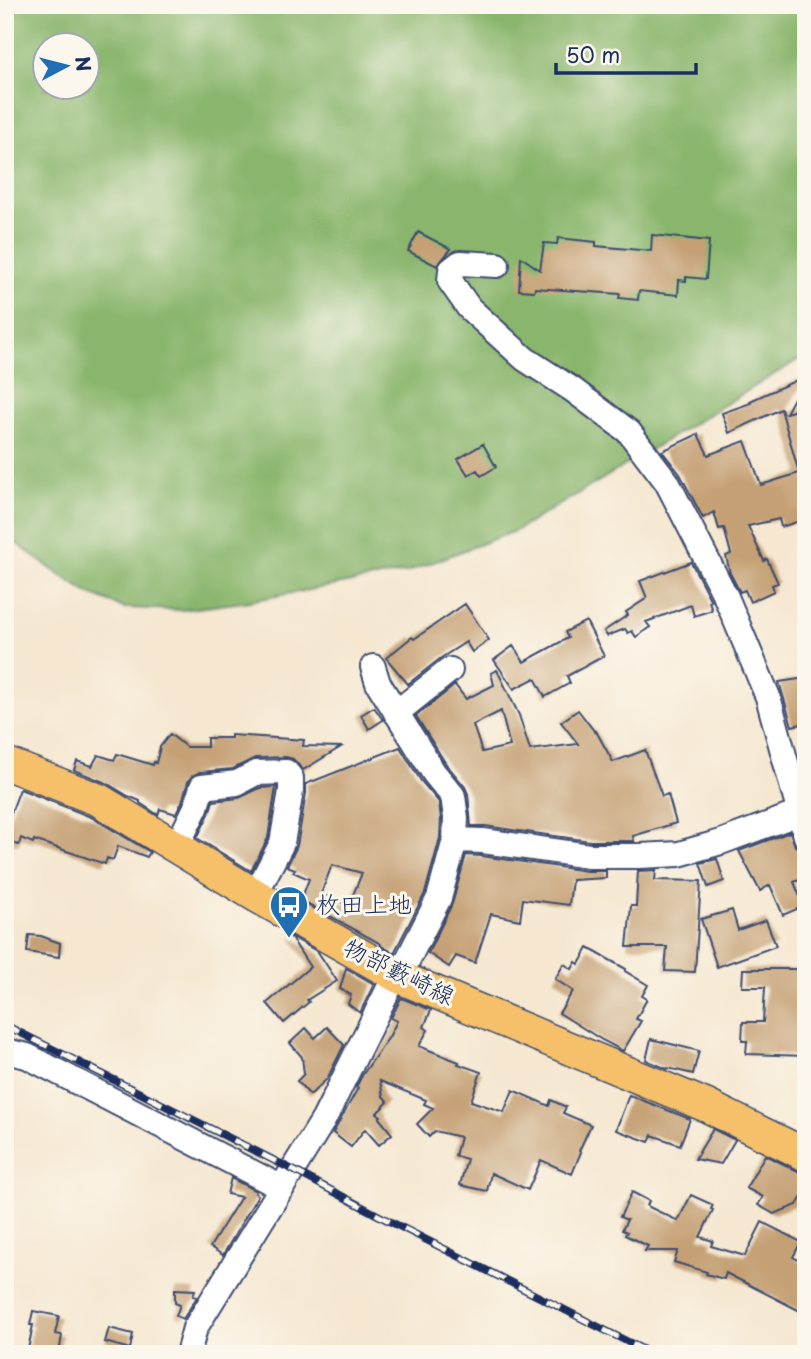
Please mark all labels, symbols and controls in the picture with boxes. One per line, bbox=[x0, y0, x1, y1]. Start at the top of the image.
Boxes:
north arrow bbox=[32, 32, 102, 102]
scale bar bbox=[556, 32, 696, 76]
text: 50 m bbox=[566, 38, 620, 70]
text: N bbox=[69, 55, 99, 73]
bus stop icon: 枚田上地 bbox=[268, 884, 310, 939]
place label: 枚田上地 bbox=[316, 885, 412, 921]
street label: 物部藪崎線 bbox=[338, 928, 462, 1013]

